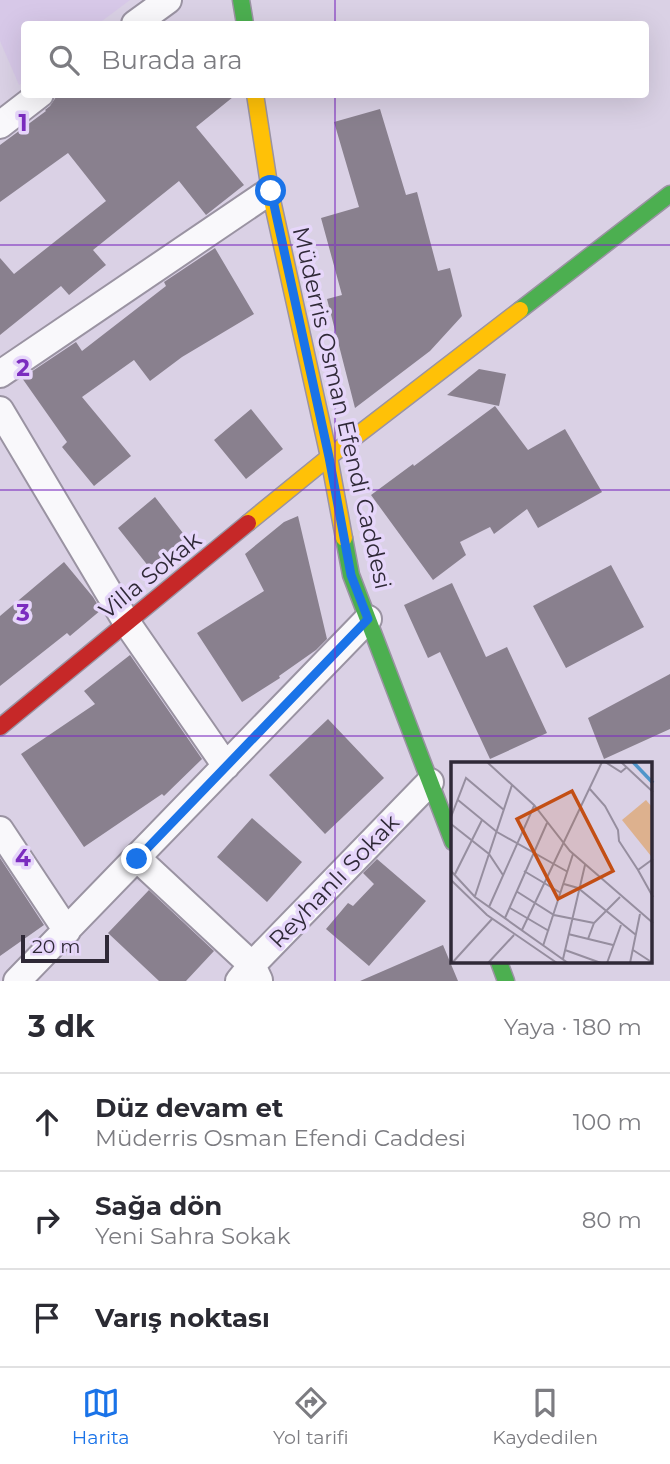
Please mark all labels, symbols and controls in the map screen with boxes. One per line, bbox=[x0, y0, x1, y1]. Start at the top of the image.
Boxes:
search box bbox=[21, 21, 649, 98]
icon: search bbox=[45, 41, 83, 79]
text: Burada ara bbox=[101, 44, 243, 76]
text: 1 bbox=[18, 109, 28, 137]
route start bbox=[255, 175, 286, 206]
street label: Müderris Osman Efendi Caddesi bbox=[287, 224, 397, 592]
text: 2 bbox=[16, 354, 30, 382]
street label: Villa Sokak bbox=[93, 525, 207, 625]
text: 3 bbox=[15, 599, 30, 627]
inset map bbox=[451, 762, 652, 964]
street label: Reyhanlı Sokak bbox=[263, 808, 405, 954]
route end bbox=[121, 843, 152, 874]
text: 4 bbox=[15, 844, 31, 872]
scale bar bbox=[21, 932, 108, 964]
text: 20 m bbox=[32, 935, 80, 958]
text: 3 dk bbox=[28, 1008, 95, 1045]
text: Yaya · 180 m bbox=[504, 1013, 642, 1041]
text: Düz devam et bbox=[95, 1092, 283, 1124]
icon: ahead bbox=[28, 1103, 66, 1141]
text: 100 m bbox=[573, 1108, 642, 1136]
text: Müderris Osman Efendi Caddesi bbox=[95, 1124, 466, 1152]
text: Sağa dön bbox=[95, 1190, 222, 1222]
icon: right bbox=[28, 1201, 66, 1239]
text: 80 m bbox=[582, 1206, 642, 1234]
text: Yeni Sahra Sokak bbox=[95, 1222, 290, 1250]
icon: arrive bbox=[28, 1299, 66, 1337]
text: Varış noktası bbox=[95, 1302, 270, 1334]
tab: Harita bbox=[72, 1384, 129, 1449]
tab: Yol tarifi bbox=[273, 1384, 349, 1449]
tab: Kaydedilen bbox=[492, 1384, 598, 1449]

